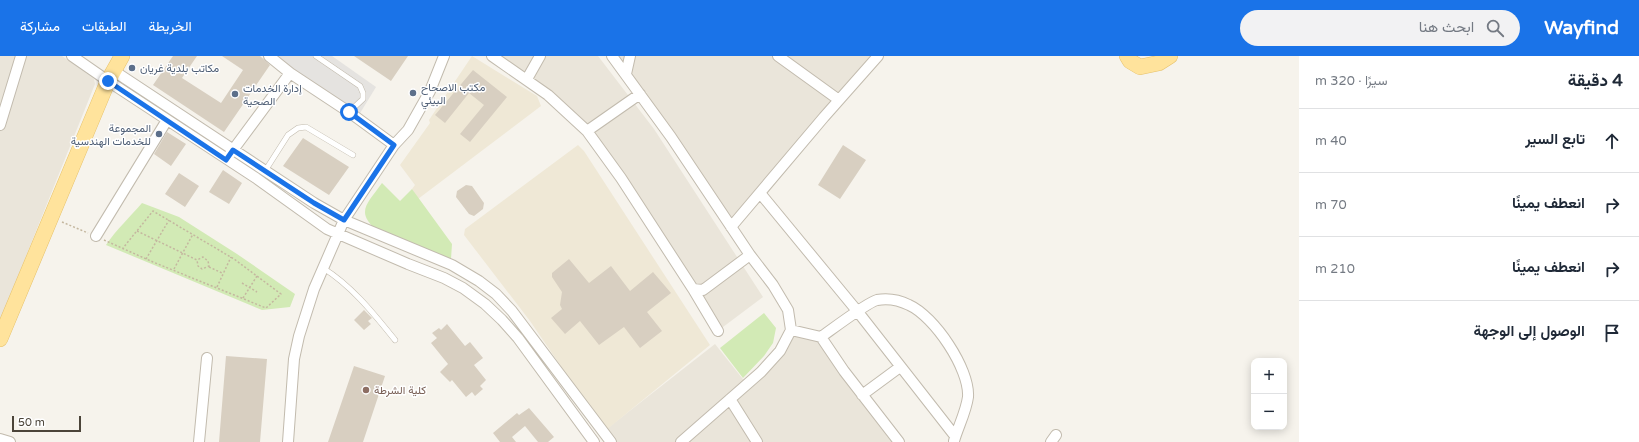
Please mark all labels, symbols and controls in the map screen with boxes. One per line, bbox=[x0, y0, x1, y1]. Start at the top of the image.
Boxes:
search box bbox=[1240, 10, 1520, 46]
icon: search bbox=[1484, 17, 1506, 39]
text: Wayfind bbox=[1544, 17, 1619, 39]
text: مشاركة bbox=[20, 18, 60, 35]
text: الطبقات bbox=[82, 18, 126, 35]
text: الخريطة bbox=[148, 18, 192, 35]
text: ابحث هنا bbox=[1419, 18, 1474, 36]
place label: مكاتب بلدية غريان bbox=[140, 62, 219, 75]
marker: مكاتب بلدية غريان bbox=[127, 63, 137, 73]
text: 4 دقيقة bbox=[1568, 70, 1623, 91]
route end bbox=[99, 72, 117, 90]
text: سيرًا · 320 m bbox=[1315, 73, 1388, 89]
place label: مكتب الاصحاح البيئي bbox=[421, 81, 485, 110]
place label: إدارة الخدمات الصحية bbox=[243, 82, 302, 108]
marker: مكتب الاصحاح البيئي bbox=[408, 88, 418, 98]
marker: إدارة الخدمات الصحية bbox=[230, 89, 240, 99]
route start bbox=[340, 103, 358, 121]
place label: المجموعة للخدمات الهندسية bbox=[71, 122, 151, 148]
marker: المجموعة للخدمات الهندسية bbox=[154, 129, 164, 139]
text: تابع السير bbox=[1525, 130, 1585, 148]
icon: ahead bbox=[1601, 130, 1623, 152]
text: 40 m bbox=[1315, 133, 1347, 149]
text: انعطف يمينًا bbox=[1512, 194, 1585, 212]
icon: right bbox=[1601, 194, 1623, 216]
text: 70 m bbox=[1315, 197, 1347, 213]
text: انعطف يمينًا bbox=[1512, 258, 1585, 276]
icon: right bbox=[1601, 258, 1623, 280]
text: 210 m bbox=[1315, 261, 1355, 277]
text: الوصول إلى الوجهة bbox=[1474, 322, 1585, 340]
icon: arrive bbox=[1601, 322, 1623, 344]
map controls bbox=[1251, 358, 1287, 430]
button: + bbox=[1251, 358, 1287, 394]
place label: كلية الشرطة bbox=[374, 384, 426, 397]
marker: كلية الشرطة bbox=[361, 385, 371, 395]
button: − bbox=[1251, 394, 1287, 430]
scale bar bbox=[12, 414, 81, 433]
text: 50 m bbox=[18, 416, 45, 429]

